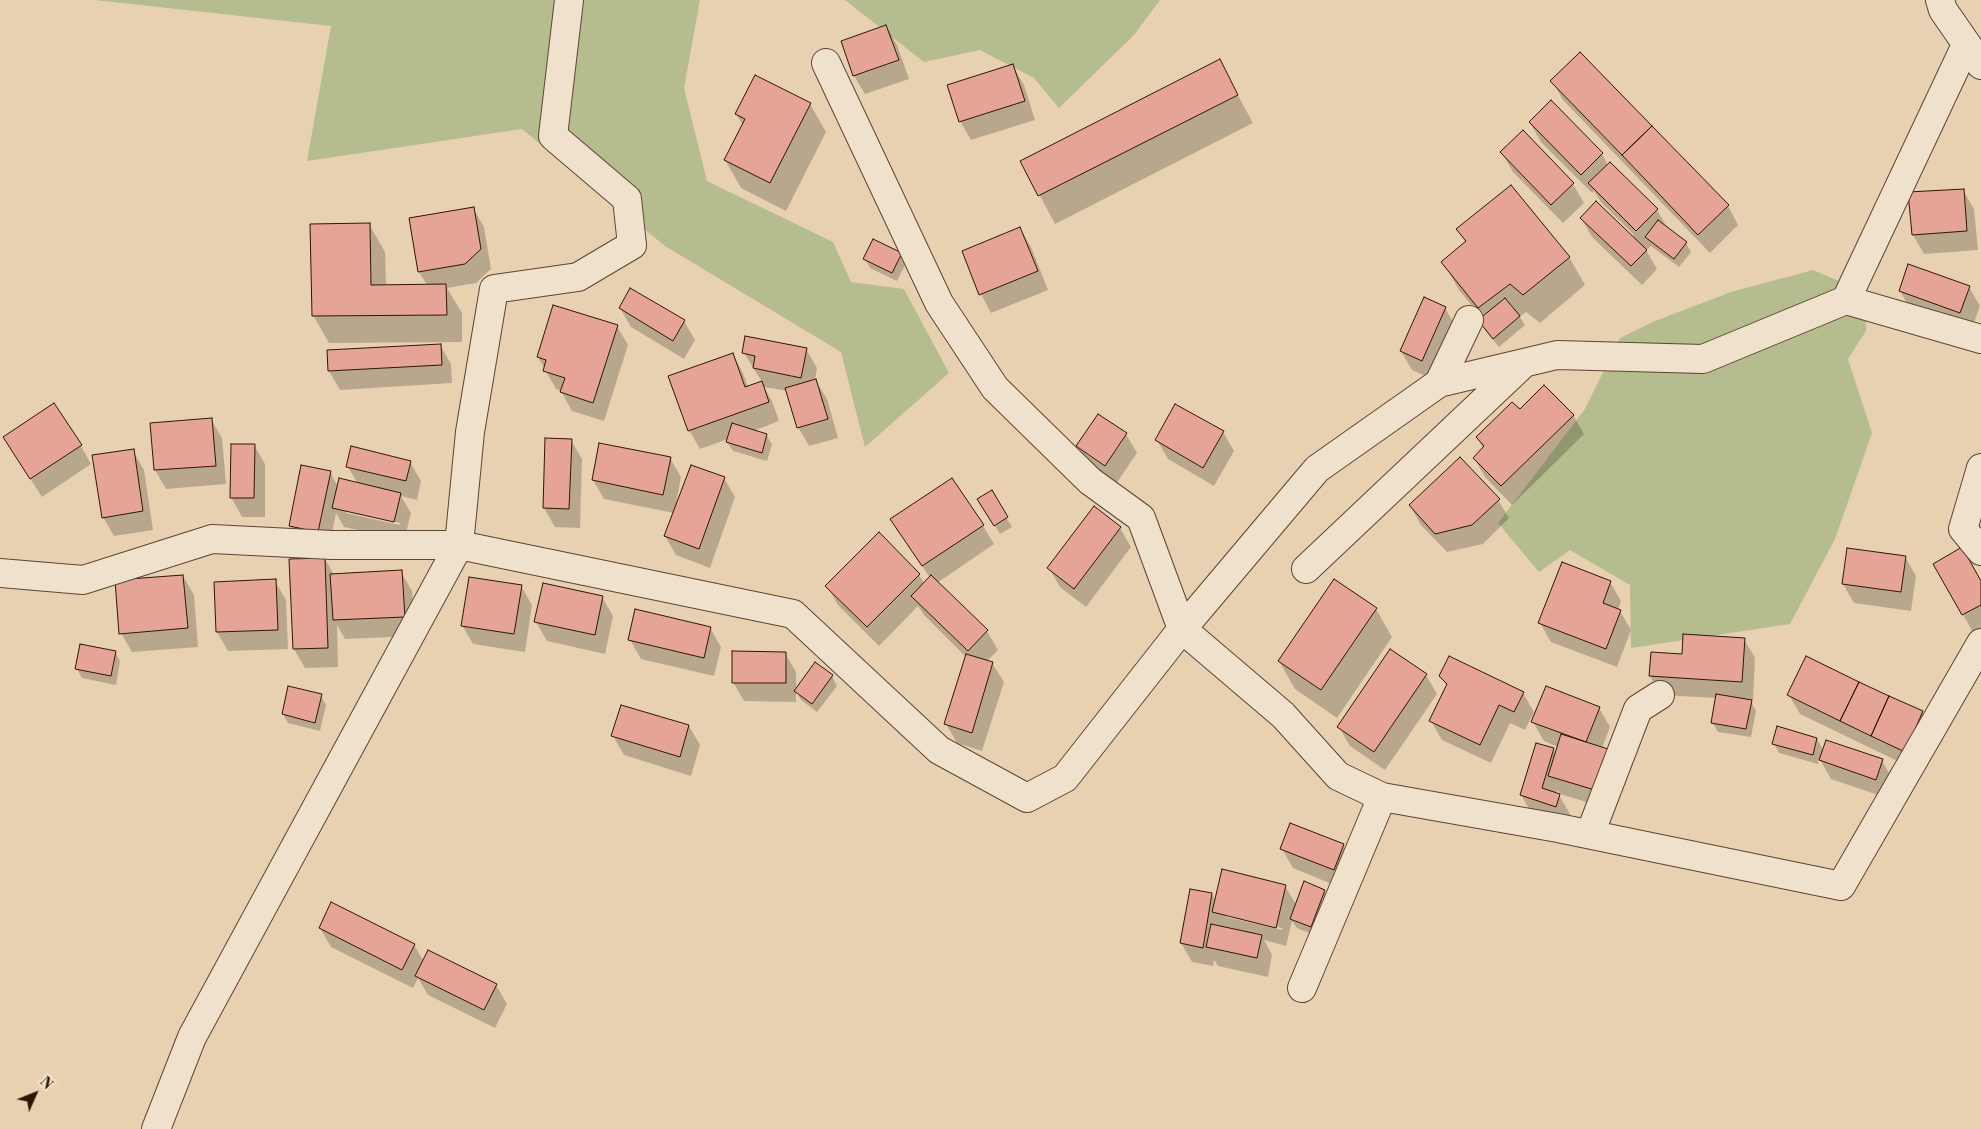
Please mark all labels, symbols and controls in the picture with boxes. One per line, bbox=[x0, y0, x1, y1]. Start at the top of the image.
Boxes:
north arrow bbox=[10, 1069, 60, 1119]
text: N bbox=[35, 1073, 56, 1094]

